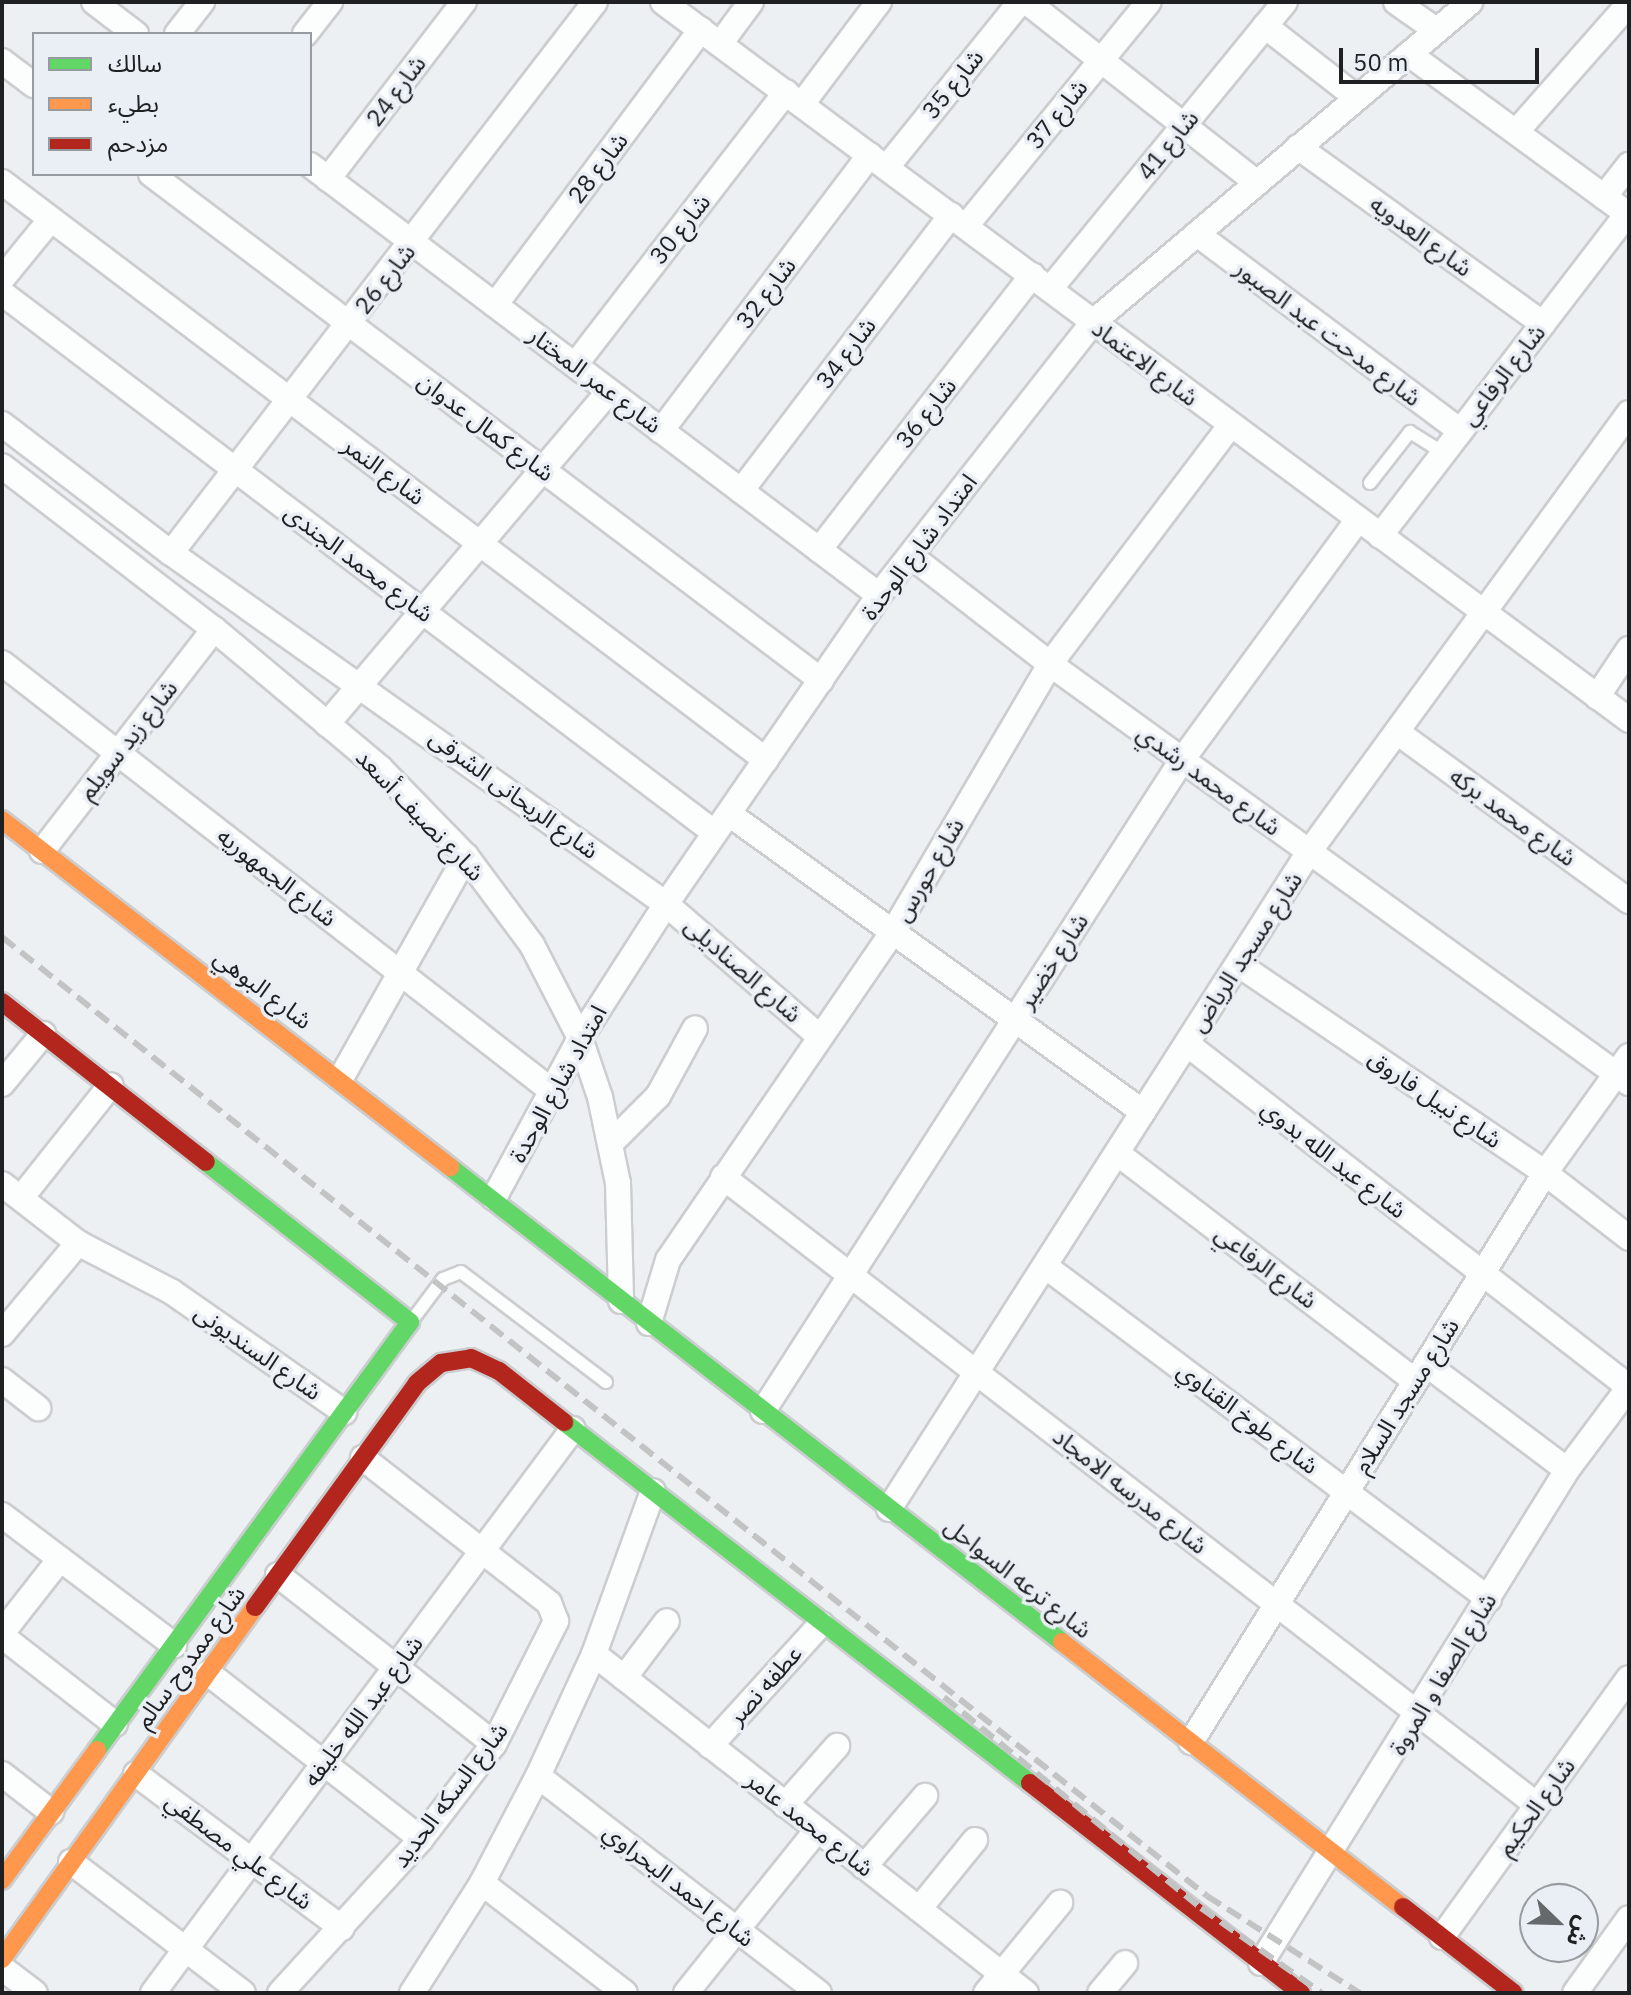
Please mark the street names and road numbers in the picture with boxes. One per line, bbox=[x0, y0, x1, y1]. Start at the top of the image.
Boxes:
street label: شارع 35 bbox=[916, 43, 990, 125]
street label: شارع 24 bbox=[360, 50, 432, 132]
street label: شارع 37 bbox=[1020, 73, 1094, 155]
street label: شارع 41 bbox=[1131, 104, 1205, 186]
street label: شارع 28 bbox=[562, 127, 634, 209]
street label: شارع 30 bbox=[644, 188, 716, 270]
street label: شارع العدويه bbox=[1364, 189, 1478, 283]
street label: شارع 26 bbox=[349, 238, 421, 320]
street label: شارع 32 bbox=[730, 252, 802, 334]
street label: شارع مدحت عبد الصبور bbox=[1229, 254, 1427, 412]
street label: شارع 34 bbox=[810, 312, 882, 394]
street label: شارع الاعتماد bbox=[1086, 314, 1204, 412]
street label: شارع الرفاعي bbox=[1455, 319, 1551, 431]
street label: شارع عمر المختار bbox=[523, 321, 667, 439]
street label: شارع كمال عدوان bbox=[412, 366, 560, 488]
street label: شارع 36 bbox=[890, 372, 962, 454]
street label: شارع النمر bbox=[337, 431, 431, 511]
street label: امتداد شارع الوحدة bbox=[855, 468, 983, 626]
street label: شارع محمد الجندى bbox=[279, 498, 439, 628]
street label: شارع زيد سويلم bbox=[72, 674, 184, 806]
street label: شارع محمد رشدي bbox=[1132, 718, 1286, 842]
street label: شارع الريحانى الشرقى bbox=[424, 723, 604, 865]
street label: شارع نصيف أسعد bbox=[350, 743, 490, 887]
street label: شارع محمد بركه bbox=[1444, 762, 1582, 872]
street label: شارع حورس bbox=[888, 813, 970, 927]
street label: شارع الجمهوريه bbox=[211, 821, 343, 933]
street label: شارع مسجد الرياض bbox=[1183, 866, 1309, 1038]
street label: شارع خضير bbox=[1012, 908, 1094, 1014]
street label: شارع الصناديلى bbox=[679, 911, 807, 1029]
street label: شارع البوهي bbox=[208, 943, 318, 1035]
street label: امتداد شارع الوحدة bbox=[503, 1000, 613, 1168]
street label: شارع نبيل فاروق bbox=[1363, 1044, 1507, 1154]
street label: شارع عبد الله بدوي bbox=[1256, 1094, 1412, 1224]
street label: شارع الرفاعي bbox=[1209, 1219, 1323, 1315]
street label: شارع السنديونى bbox=[189, 1298, 327, 1406]
street label: شارع مسجد السلام bbox=[1347, 1313, 1465, 1479]
street label: شارع طوخ القناوي bbox=[1172, 1356, 1324, 1480]
street label: شارع مدرسه الامجاد bbox=[1047, 1422, 1213, 1560]
street label: شارع ترعه السواحل bbox=[939, 1512, 1097, 1644]
street label: شارع ممدوح سالم bbox=[129, 1580, 251, 1734]
street label: شارع الصفا و المروة bbox=[1383, 1588, 1503, 1760]
street label: شارع عبد الله خليفه bbox=[297, 1630, 429, 1792]
street label: عطفه نصر bbox=[722, 1639, 808, 1731]
street label: شارع السكه الحديد bbox=[386, 1717, 514, 1873]
street label: شارع الحكيم bbox=[1491, 1752, 1581, 1862]
street label: شارع محمد عامر bbox=[741, 1765, 879, 1883]
street label: شارع علي مصطفي bbox=[160, 1786, 318, 1916]
street label: شارع احمد البحراوي bbox=[598, 1817, 760, 1953]

